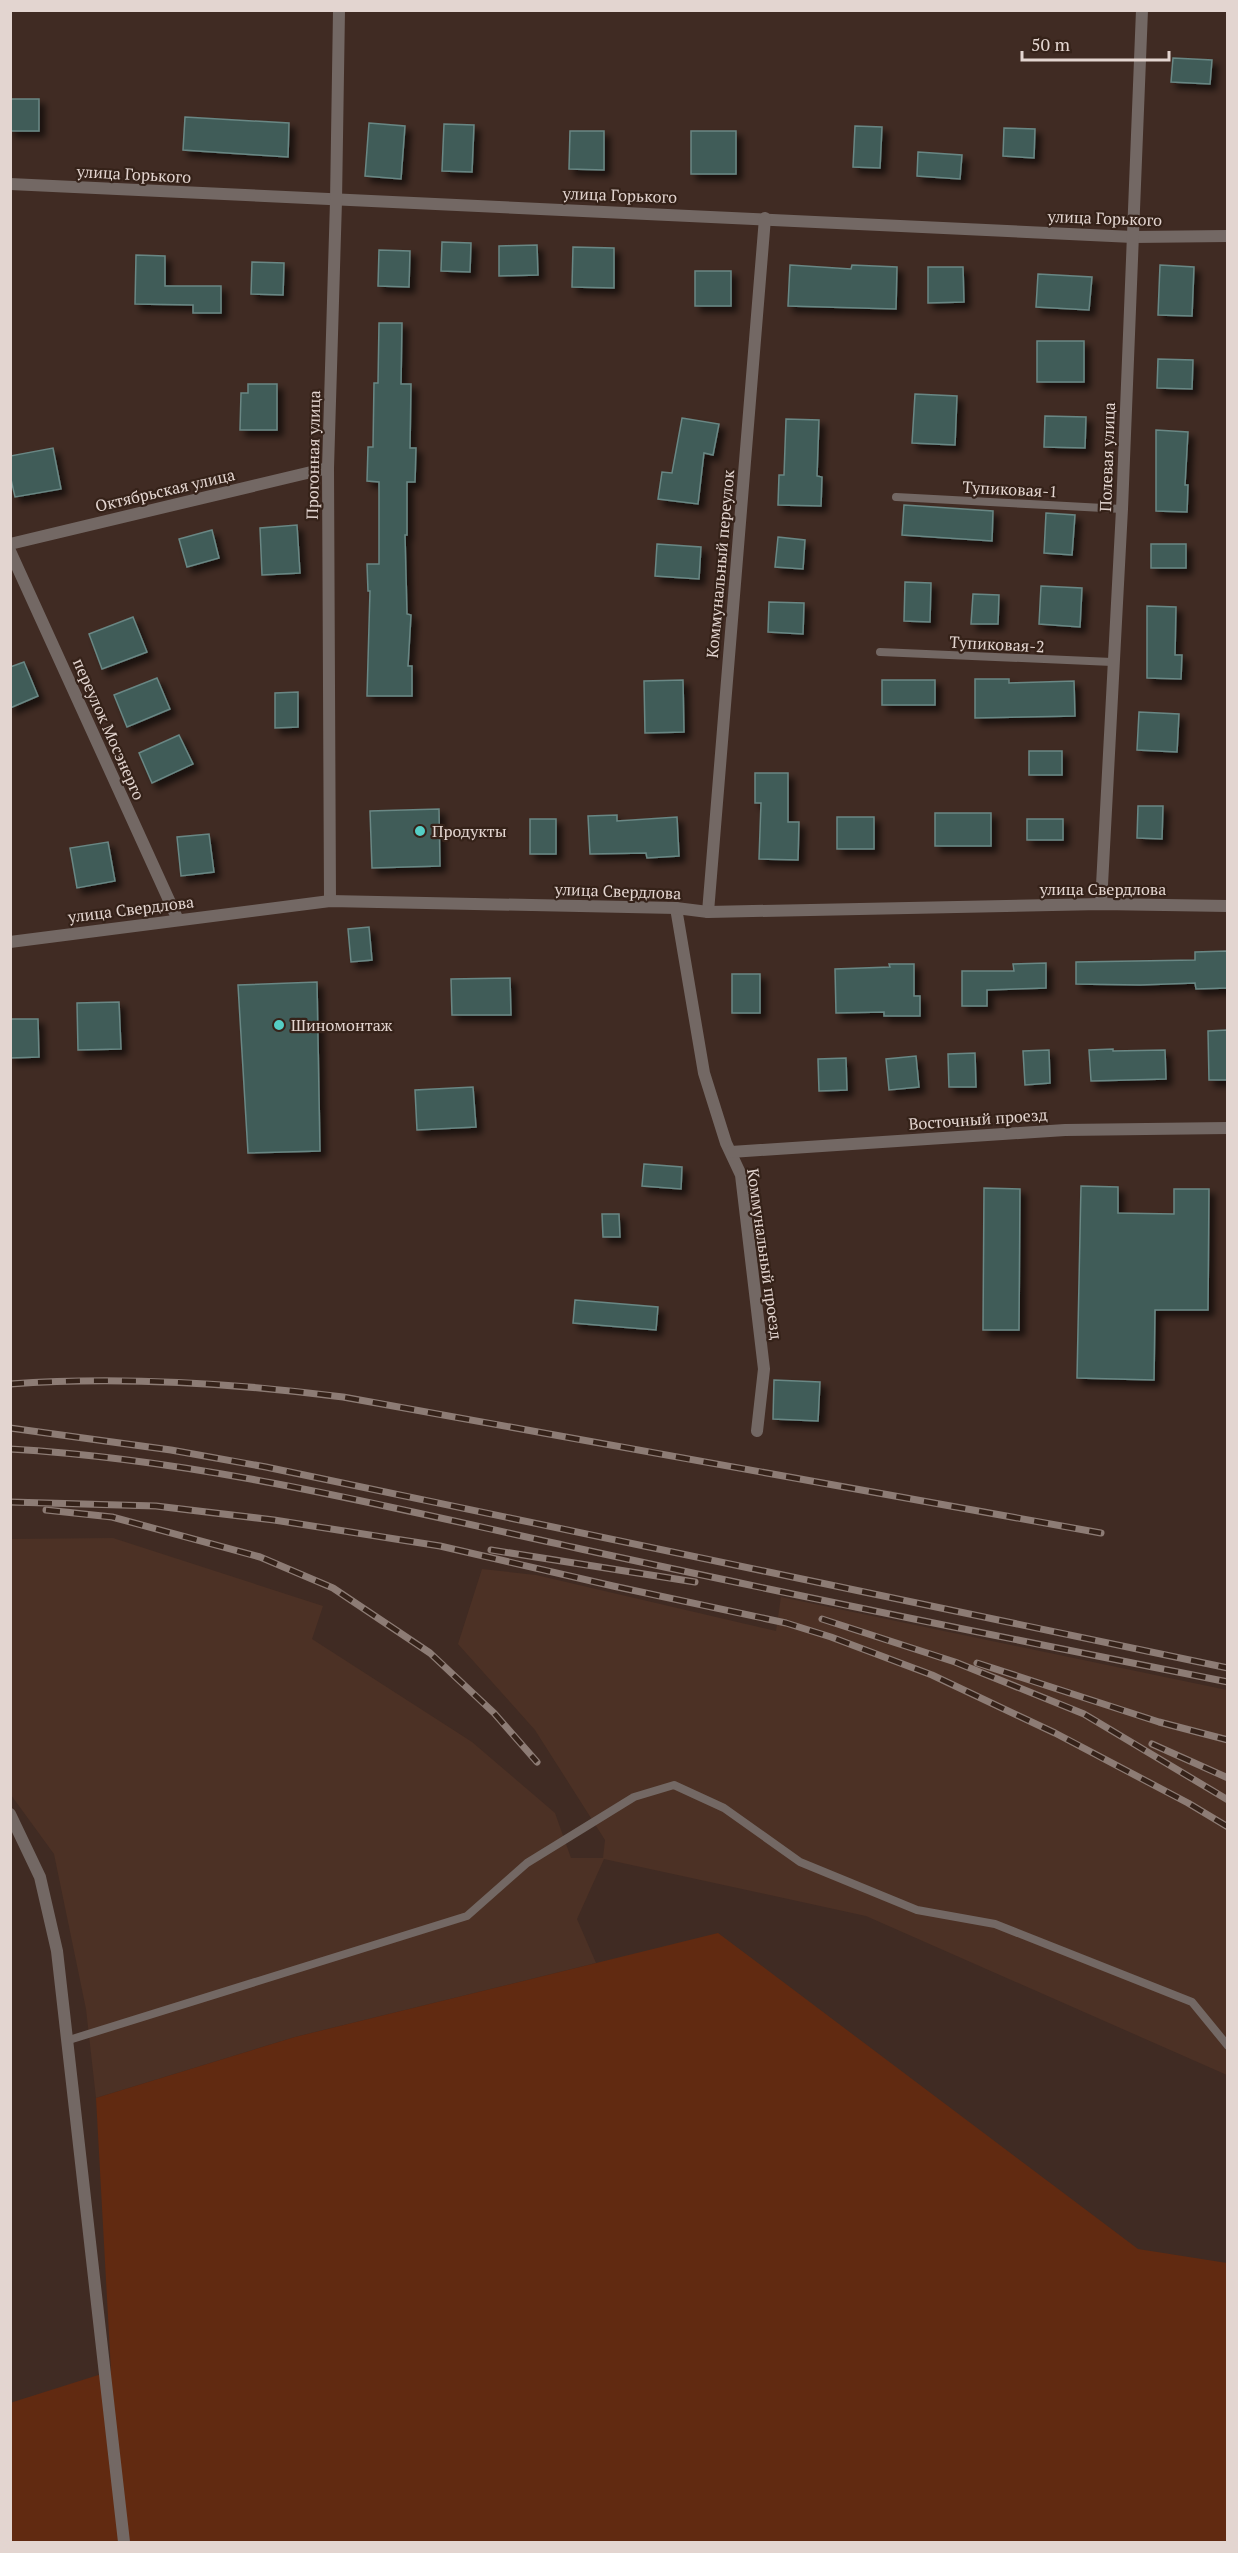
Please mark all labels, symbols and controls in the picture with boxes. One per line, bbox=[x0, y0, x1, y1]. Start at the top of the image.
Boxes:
scale bar bbox=[1022, 24, 1169, 62]
text: 50 m bbox=[1031, 32, 1071, 56]
street label: улица Горького bbox=[75, 160, 192, 188]
street label: улица Горького bbox=[561, 182, 678, 208]
street label: улица Горького bbox=[1046, 205, 1163, 231]
street label: Прогонная улица bbox=[301, 390, 325, 520]
street label: Полевая улица bbox=[1094, 402, 1120, 512]
street label: Октябрьская улица bbox=[93, 463, 237, 517]
street label: Коммунальный переулок bbox=[701, 469, 739, 659]
street label: Тупиковая-1 bbox=[962, 476, 1058, 502]
street label: Тупиковая-2 bbox=[949, 631, 1045, 657]
street label: переулок Мосэнерго bbox=[68, 655, 150, 804]
place label: Продукты bbox=[432, 820, 507, 842]
marker: Продукты bbox=[413, 824, 427, 838]
street label: улица Свердлова bbox=[553, 878, 682, 904]
street label: улица Свердлова bbox=[1039, 878, 1166, 900]
street label: улица Свердлова bbox=[66, 890, 195, 928]
place label: Шиномонтаж bbox=[291, 1014, 393, 1036]
marker: Шиномонтаж bbox=[272, 1018, 286, 1032]
street label: Восточный проезд bbox=[908, 1103, 1048, 1135]
street label: Коммунальный проезд bbox=[742, 1167, 788, 1341]

